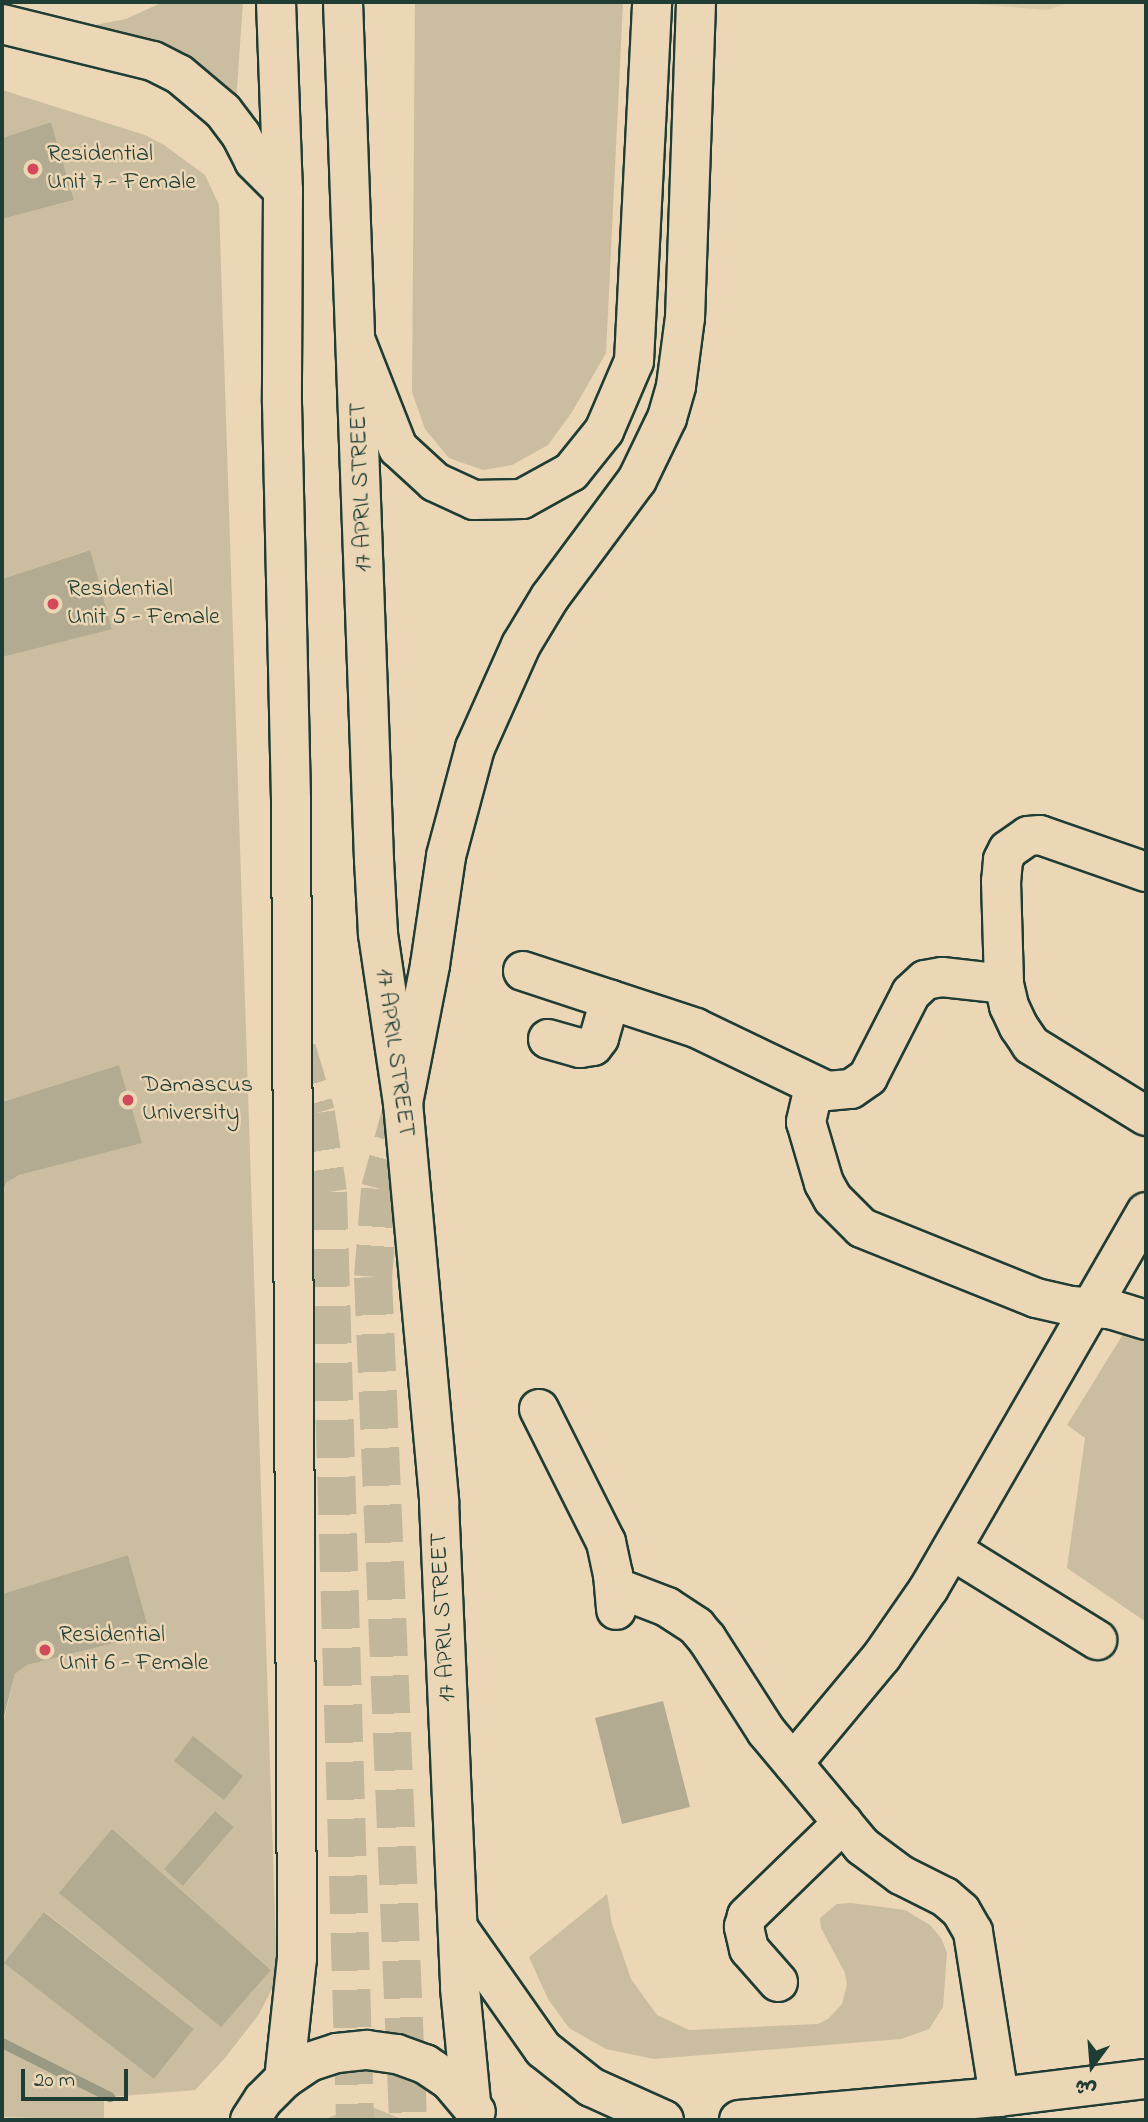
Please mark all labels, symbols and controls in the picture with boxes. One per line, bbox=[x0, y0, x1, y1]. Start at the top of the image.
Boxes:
place label: Residential Unit 7 - Female bbox=[47, 141, 196, 197]
marker: Residential Unit 7 - Female bbox=[25, 161, 41, 177]
street label: 17 APRIL STREET bbox=[345, 402, 379, 572]
place label: Residential Unit 5 - Female bbox=[67, 576, 220, 632]
marker: Residential Unit 5 - Female bbox=[45, 596, 61, 612]
street label: 17 APRIL STREET bbox=[368, 967, 420, 1139]
place label: Damascus University bbox=[142, 1072, 253, 1128]
marker: Damascus University bbox=[120, 1092, 136, 1108]
street label: 17 APRIL STREET bbox=[425, 1531, 463, 1703]
place label: Residential Unit 6 - Female bbox=[59, 1622, 209, 1678]
marker: Residential Unit 6 - Female bbox=[37, 1642, 53, 1658]
north arrow bbox=[1057, 2031, 1127, 2101]
scale bar bbox=[24, 2056, 131, 2100]
text: 20 m bbox=[34, 2066, 75, 2096]
text: ش bbox=[1072, 2071, 1100, 2103]

